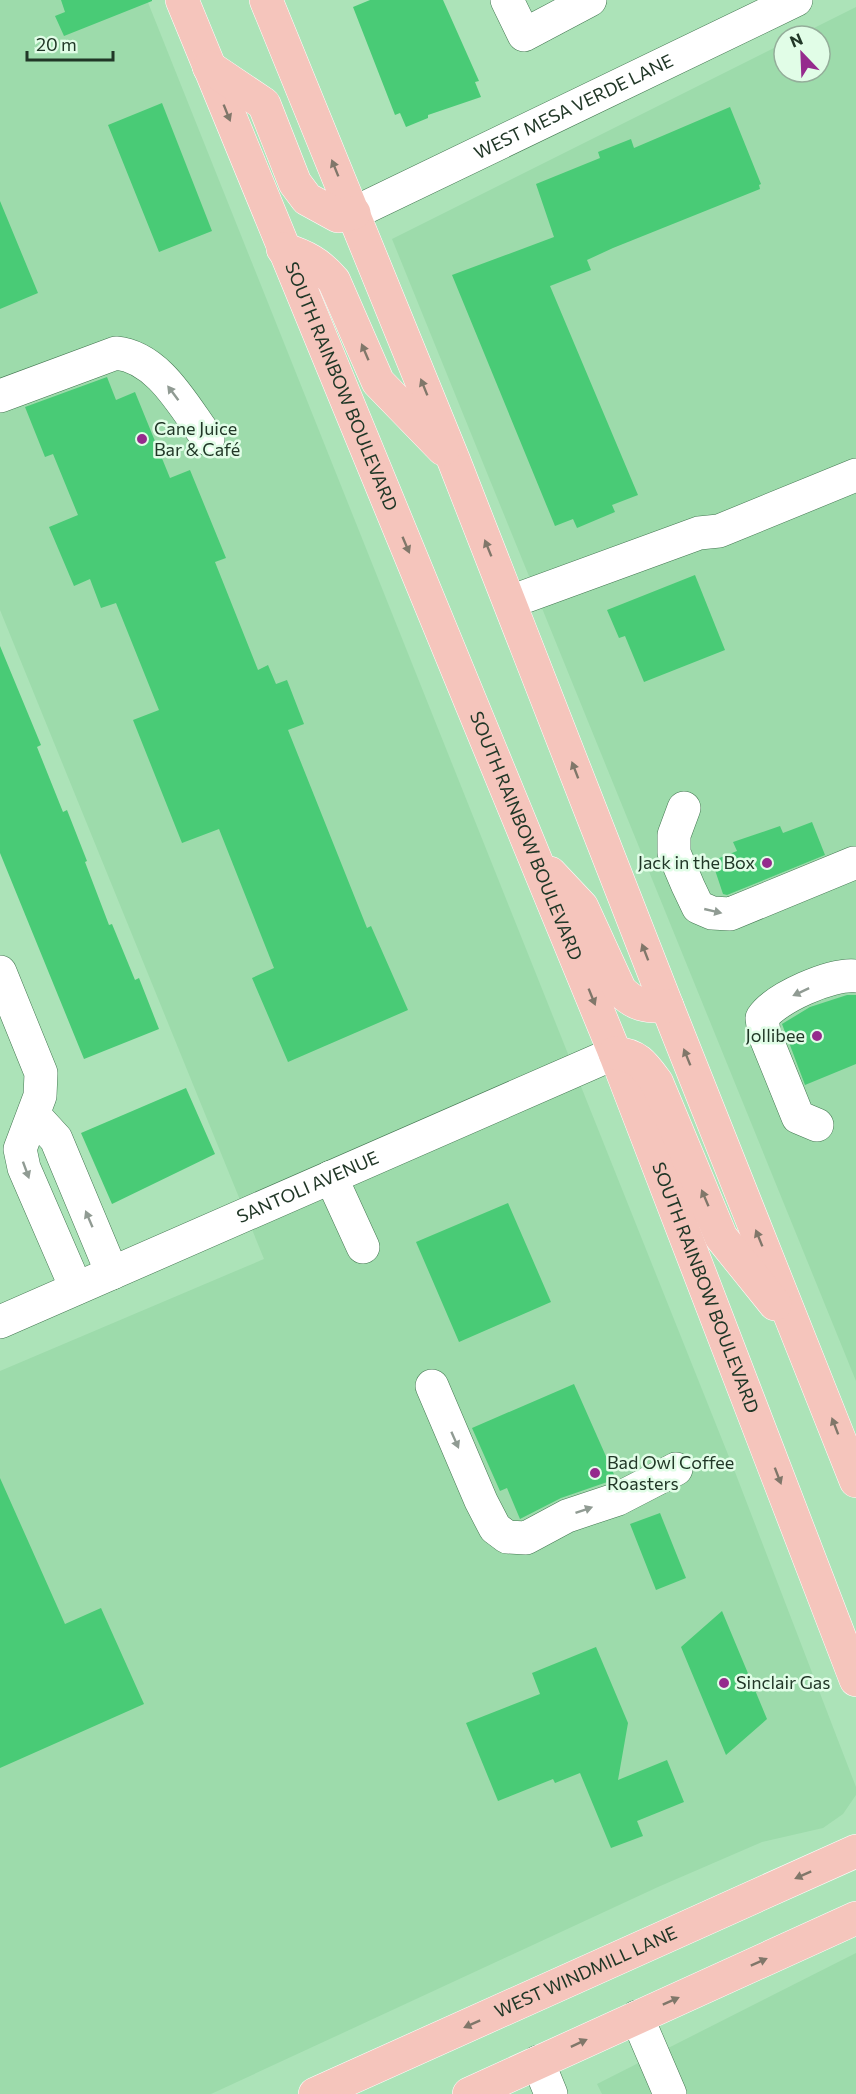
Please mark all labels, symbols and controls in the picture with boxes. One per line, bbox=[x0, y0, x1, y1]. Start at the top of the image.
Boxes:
scale bar bbox=[27, 24, 112, 62]
north arrow bbox=[772, 24, 832, 84]
text: N bbox=[787, 29, 805, 51]
text: 20 m bbox=[36, 33, 77, 55]
street label: WEST MESA VERDE LANE bbox=[470, 49, 676, 163]
one-way arrow bbox=[222, 104, 232, 122]
one-way arrow bbox=[330, 158, 340, 176]
street label: SOUTH RAINBOW BOULEVARD bbox=[281, 259, 403, 514]
one-way arrow bbox=[360, 343, 369, 361]
one-way arrow bbox=[419, 378, 429, 396]
one-way arrow bbox=[167, 385, 179, 400]
place label: Cane Juice Bar & Café bbox=[154, 417, 240, 460]
marker: Cane Juice Bar & Café bbox=[135, 432, 149, 446]
one-way arrow bbox=[402, 536, 411, 554]
one-way arrow bbox=[483, 539, 493, 557]
street label: SOUTH RAINBOW BOULEVARD bbox=[466, 708, 588, 963]
one-way arrow bbox=[570, 761, 579, 779]
place label: Jack in the Box bbox=[638, 851, 755, 873]
marker: Jack in the Box bbox=[760, 856, 774, 870]
one-way arrow bbox=[704, 907, 723, 916]
one-way arrow bbox=[640, 942, 650, 960]
one-way arrow bbox=[792, 987, 809, 996]
one-way arrow bbox=[588, 988, 597, 1006]
place label: Jollibee bbox=[746, 1024, 805, 1046]
marker: Jollibee bbox=[810, 1029, 824, 1043]
one-way arrow bbox=[682, 1048, 691, 1066]
street label: SANTOLI AVENUE bbox=[233, 1146, 382, 1227]
street label: SOUTH RAINBOW BOULEVARD bbox=[648, 1159, 764, 1416]
one-way arrow bbox=[21, 1161, 31, 1179]
one-way arrow bbox=[700, 1188, 710, 1206]
one-way arrow bbox=[84, 1210, 93, 1228]
one-way arrow bbox=[754, 1229, 763, 1247]
one-way arrow bbox=[829, 1417, 839, 1435]
one-way arrow bbox=[451, 1431, 460, 1449]
place label: Bad Owl Coffee Roasters bbox=[607, 1451, 734, 1494]
marker: Bad Owl Coffee Roasters bbox=[588, 1466, 602, 1480]
one-way arrow bbox=[774, 1467, 784, 1485]
one-way arrow bbox=[575, 1505, 593, 1515]
place label: Sinclair Gas bbox=[736, 1671, 830, 1693]
marker: Sinclair Gas bbox=[717, 1676, 731, 1690]
one-way arrow bbox=[793, 1870, 811, 1880]
street label: WEST WINDMILL LANE bbox=[491, 1921, 680, 2022]
one-way arrow bbox=[751, 1957, 768, 1966]
one-way arrow bbox=[663, 1997, 680, 2006]
one-way arrow bbox=[463, 2019, 480, 2028]
one-way arrow bbox=[571, 2039, 588, 2048]

